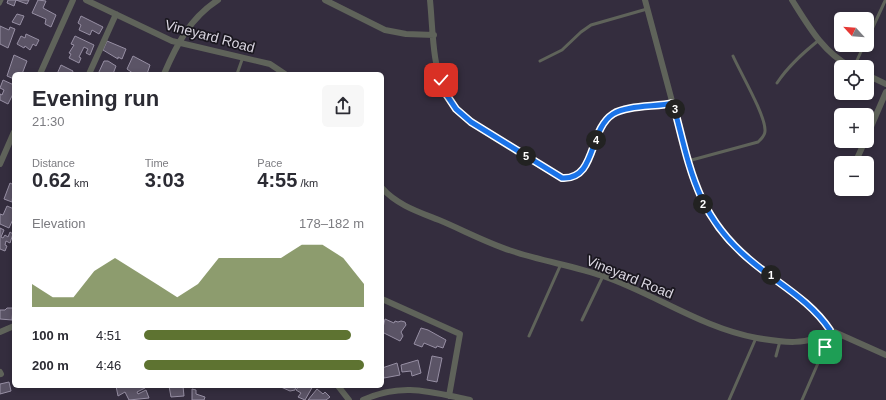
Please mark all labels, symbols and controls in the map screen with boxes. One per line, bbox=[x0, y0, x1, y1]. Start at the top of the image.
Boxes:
north arrow bbox=[834, 12, 874, 52]
map controls bbox=[834, 12, 874, 196]
street label: Vineyard Road bbox=[163, 16, 257, 56]
button: locate bbox=[834, 60, 874, 100]
pin bbox=[424, 63, 458, 97]
icon: check bbox=[430, 69, 452, 91]
button: share bbox=[322, 85, 364, 127]
text: Evening run bbox=[32, 86, 159, 111]
pin: 3 bbox=[665, 99, 685, 119]
text: 3 bbox=[672, 103, 678, 115]
button: + bbox=[834, 108, 874, 148]
text: 21:30 bbox=[32, 114, 65, 129]
pin: 4 bbox=[586, 130, 606, 150]
text: 4 bbox=[593, 134, 599, 146]
pin: 5 bbox=[516, 146, 536, 166]
text: 5 bbox=[523, 150, 529, 162]
button: − bbox=[834, 156, 874, 196]
text: Distance bbox=[32, 157, 75, 169]
text: Time bbox=[145, 157, 169, 169]
text: Pace bbox=[257, 157, 282, 169]
text: 0.62 bbox=[32, 169, 71, 191]
text: 3:03 bbox=[145, 169, 185, 191]
text: 4:55 bbox=[257, 169, 297, 191]
text: km bbox=[71, 177, 89, 189]
text: /km bbox=[297, 177, 318, 189]
pin: 2 bbox=[693, 194, 713, 214]
text: 2 bbox=[700, 198, 706, 210]
text: Elevation bbox=[32, 216, 85, 231]
text: 178–182 m bbox=[299, 216, 364, 231]
street label: Vineyard Road bbox=[584, 252, 676, 302]
pin: 1 bbox=[761, 265, 781, 285]
text: 1 bbox=[768, 269, 774, 281]
text: 100 m bbox=[32, 328, 69, 343]
text: 4:51 bbox=[96, 328, 121, 343]
pin bbox=[808, 330, 842, 364]
icon: arrive bbox=[814, 336, 836, 358]
text: 200 m bbox=[32, 358, 69, 373]
text: 4:46 bbox=[96, 358, 121, 373]

